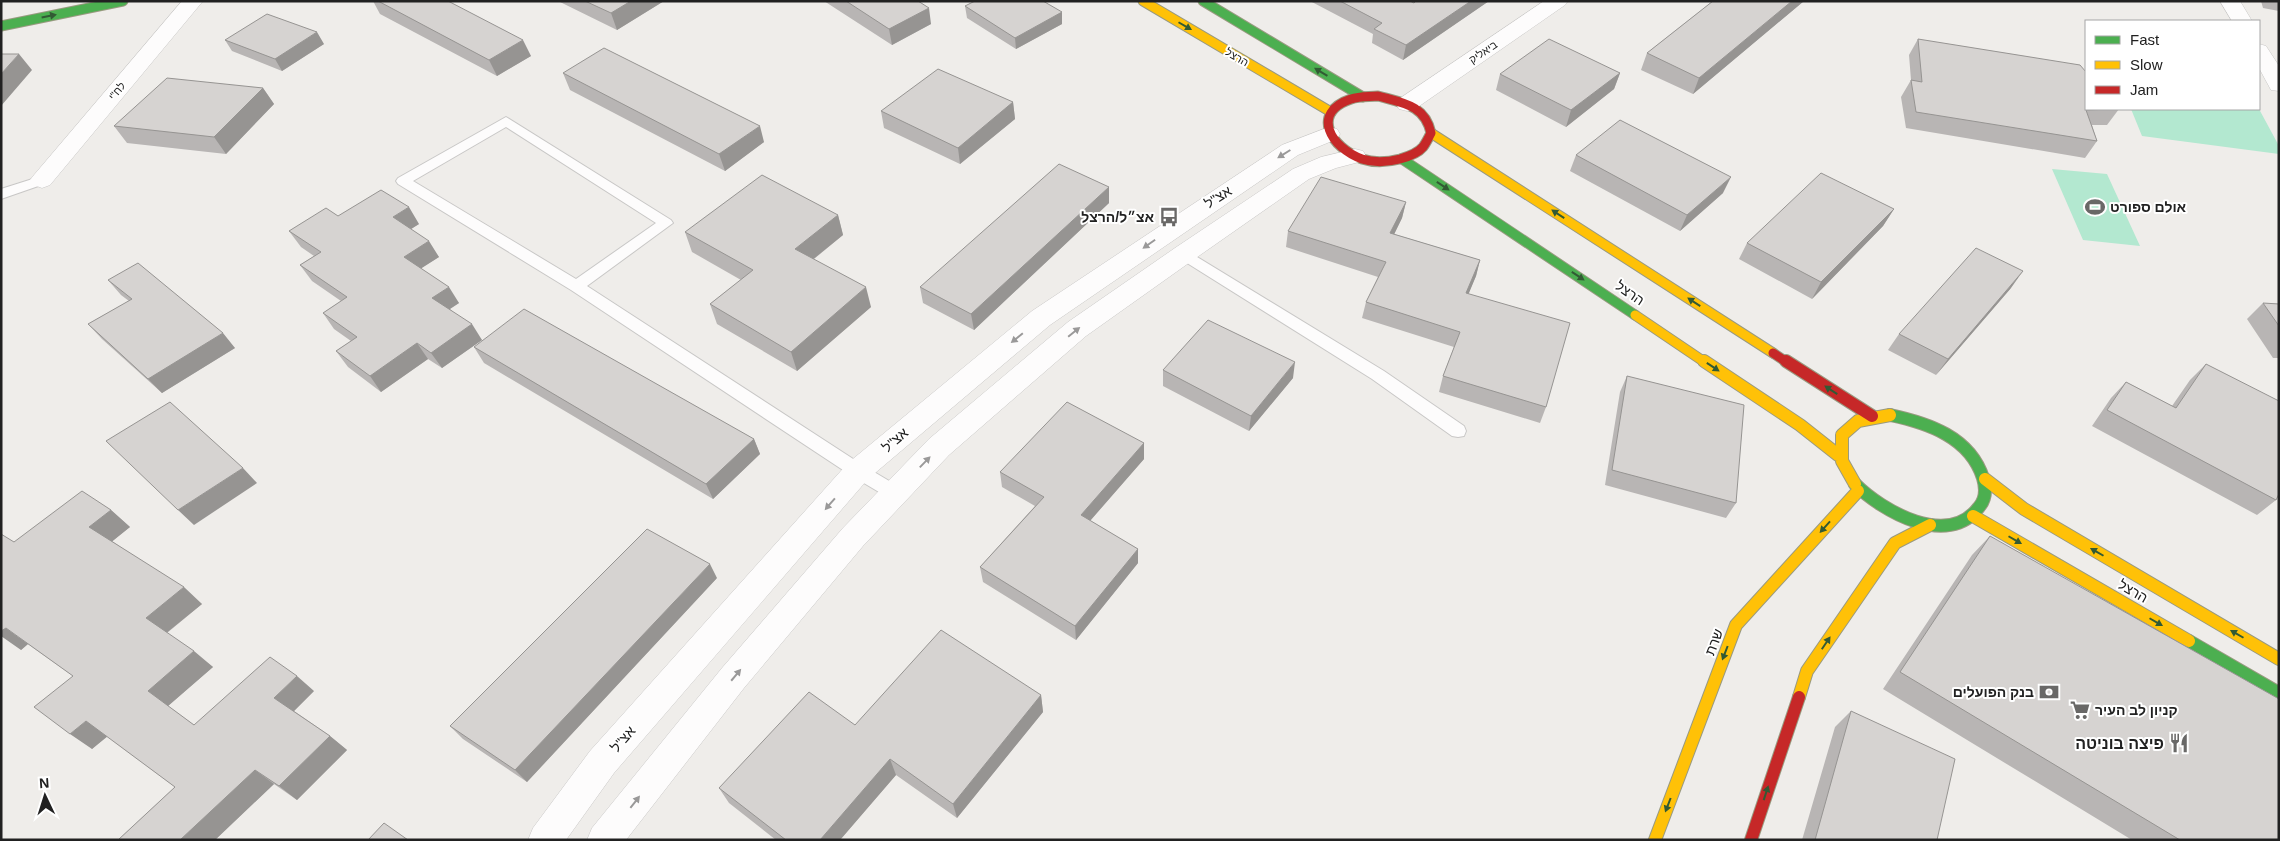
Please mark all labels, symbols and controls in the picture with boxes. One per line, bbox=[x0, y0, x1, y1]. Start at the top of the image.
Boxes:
one-way arrow bbox=[41, 12, 57, 20]
legend bbox=[2085, 20, 2260, 110]
one-way arrow bbox=[1177, 22, 1192, 30]
text: Fast bbox=[2130, 31, 2160, 48]
street label: ביאליק bbox=[1467, 38, 1500, 66]
street label: הרצל bbox=[1223, 46, 1251, 68]
text: Slow bbox=[2130, 56, 2163, 73]
one-way arrow bbox=[1314, 67, 1327, 76]
street label: לח"י bbox=[106, 80, 128, 102]
text: Jam bbox=[2130, 81, 2158, 98]
one-way arrow bbox=[1278, 149, 1291, 159]
one-way arrow bbox=[1436, 181, 1450, 191]
street label: אצ"ל bbox=[1202, 182, 1235, 212]
sports icon: אולם ספורט bbox=[2084, 196, 2106, 218]
place label: אולם ספורט bbox=[2110, 199, 2187, 215]
bus stop icon: אצ״ל/הרצל bbox=[1158, 206, 1180, 228]
place label: אצ״ל/הרצל bbox=[1081, 209, 1154, 225]
one-way arrow bbox=[1551, 209, 1564, 219]
one-way arrow bbox=[1142, 239, 1156, 249]
one-way arrow bbox=[1571, 272, 1585, 281]
street label: הרצל bbox=[1613, 278, 1647, 308]
one-way arrow bbox=[1688, 297, 1701, 307]
one-way arrow bbox=[1067, 326, 1080, 337]
one-way arrow bbox=[1011, 333, 1024, 344]
one-way arrow bbox=[1706, 362, 1720, 372]
one-way arrow bbox=[1824, 385, 1838, 395]
street label: אצ"ל bbox=[879, 424, 911, 455]
one-way arrow bbox=[919, 456, 931, 468]
one-way arrow bbox=[824, 497, 835, 510]
one-way arrow bbox=[1819, 520, 1831, 532]
one-way arrow bbox=[2009, 536, 2022, 545]
one-way arrow bbox=[2090, 548, 2103, 557]
street label: הרצל bbox=[2115, 576, 2151, 606]
one-way arrow bbox=[2149, 617, 2163, 626]
street label: שרת bbox=[1702, 627, 1726, 657]
one-way arrow bbox=[2230, 630, 2243, 639]
one-way arrow bbox=[1821, 637, 1831, 650]
one-way arrow bbox=[1721, 646, 1729, 660]
one-way arrow bbox=[730, 668, 741, 681]
bank icon: בנק הפועלים bbox=[2038, 681, 2060, 703]
place label: בנק הפועלים bbox=[1953, 684, 2034, 700]
supermarket icon: קניון לב העיר bbox=[2069, 699, 2091, 721]
place label: קניון לב העיר bbox=[2095, 702, 2178, 718]
street label: אצ"ל bbox=[608, 723, 639, 755]
restaurant icon: פיצה בוניטה bbox=[2168, 732, 2190, 754]
place label: פיצה בוניטה bbox=[2075, 735, 2164, 752]
north arrow bbox=[20, 771, 70, 821]
text: N bbox=[38, 775, 50, 791]
one-way arrow bbox=[1763, 786, 1771, 801]
one-way arrow bbox=[629, 795, 640, 808]
one-way arrow bbox=[1664, 798, 1672, 813]

